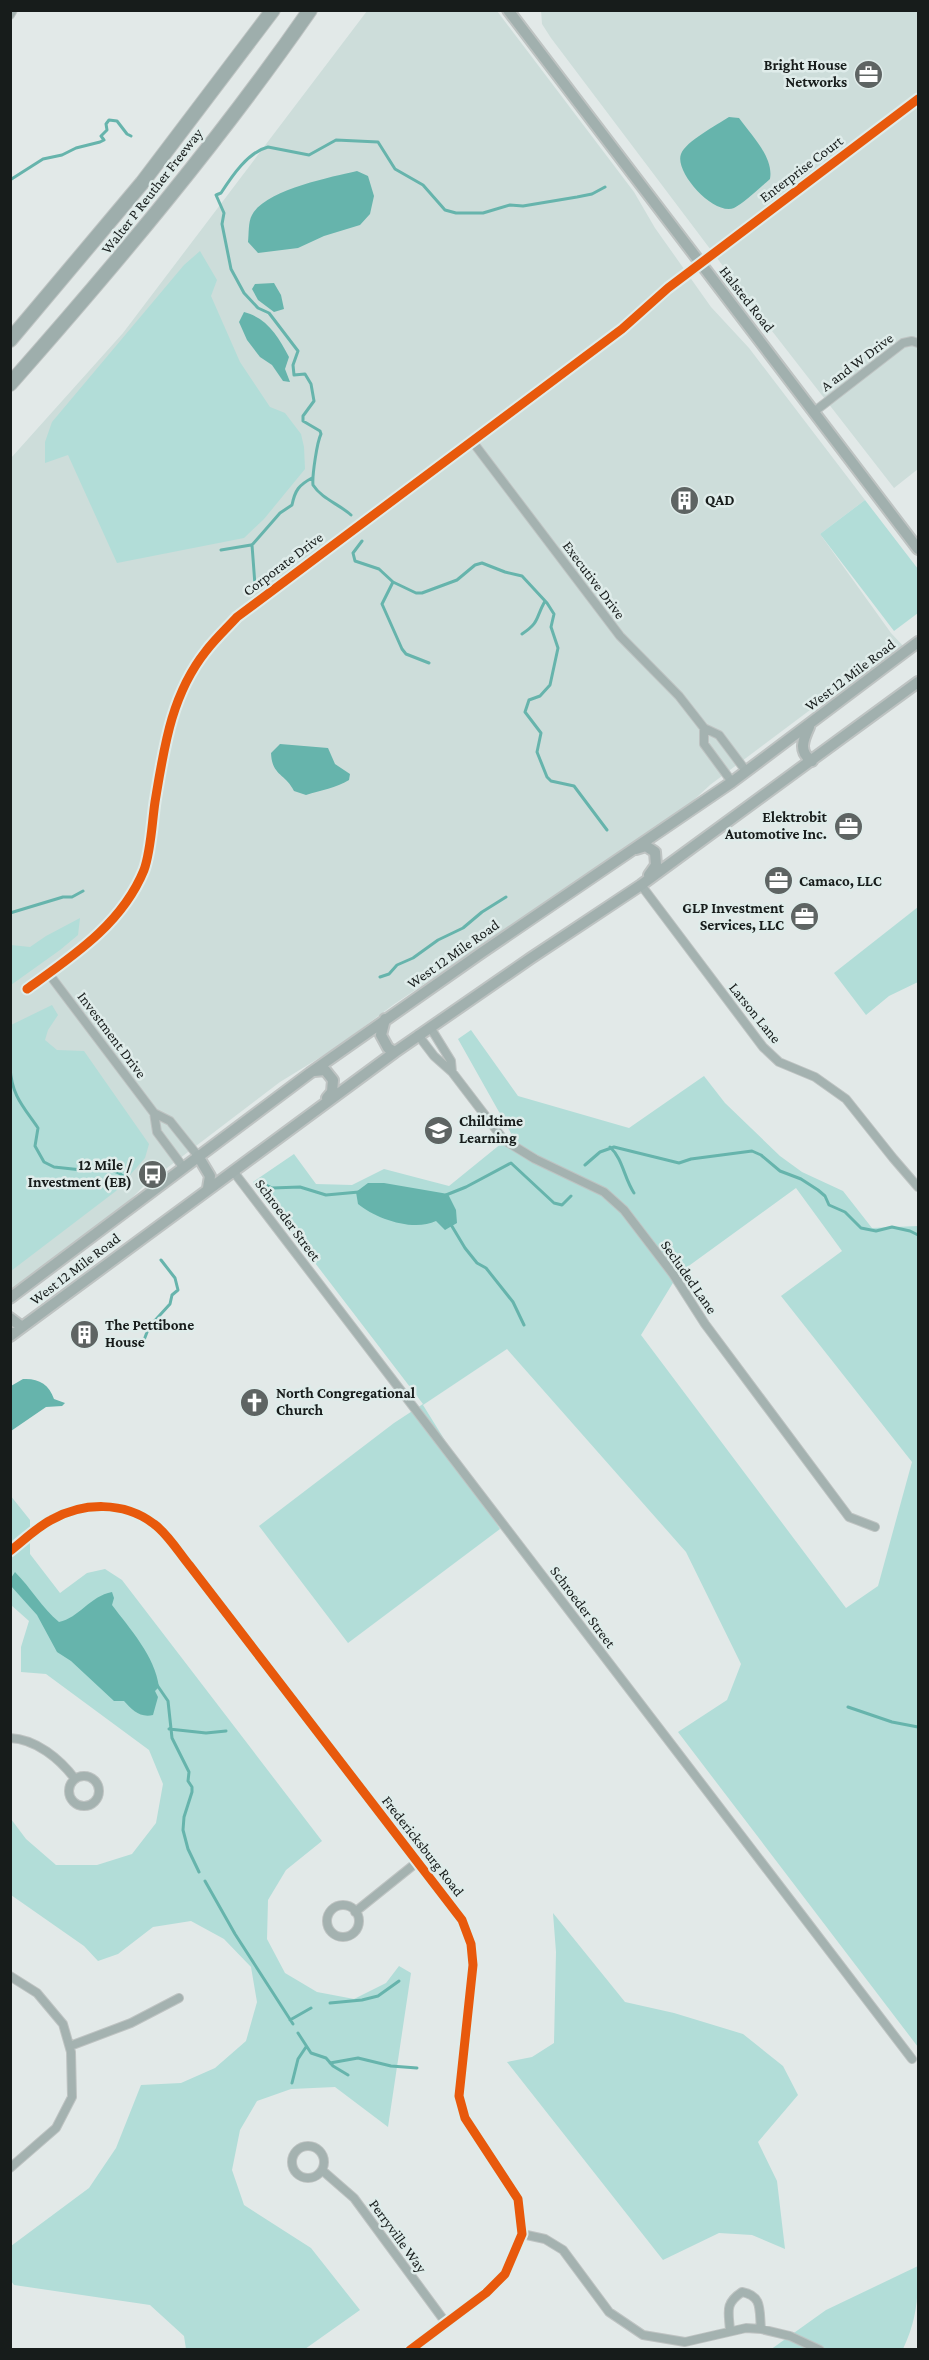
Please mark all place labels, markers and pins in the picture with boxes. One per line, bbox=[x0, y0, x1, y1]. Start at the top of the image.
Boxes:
place label: Bright House Networks bbox=[764, 57, 847, 90]
office icon: Bright House Networks bbox=[852, 58, 884, 90]
building icon: QAD bbox=[668, 484, 700, 516]
place label: QAD bbox=[705, 492, 735, 508]
place label: Elektrobit Automotive Inc. bbox=[724, 809, 828, 842]
office icon: Elektrobit Automotive Inc. bbox=[832, 810, 864, 842]
office icon: Camaco, LLC bbox=[762, 865, 794, 897]
place label: Camaco, LLC bbox=[799, 873, 882, 889]
place label: GLP Investment Services, LLC bbox=[682, 900, 785, 933]
office icon: GLP Investment Services, LLC bbox=[789, 901, 821, 933]
place label: Childtime Learning bbox=[459, 1113, 523, 1146]
school or university icon: Childtime Learning bbox=[422, 1114, 454, 1146]
place label: 12 Mile / Investment (EB) bbox=[28, 1157, 133, 1191]
bus stop icon: 12 Mile / Investment (EB) bbox=[137, 1158, 169, 1190]
place label: The Pettibone House bbox=[105, 1317, 194, 1350]
building icon: The Pettibone House bbox=[68, 1318, 100, 1350]
place label: North Congregational Church bbox=[276, 1385, 416, 1418]
church icon: North Congregational Church bbox=[239, 1386, 271, 1418]

